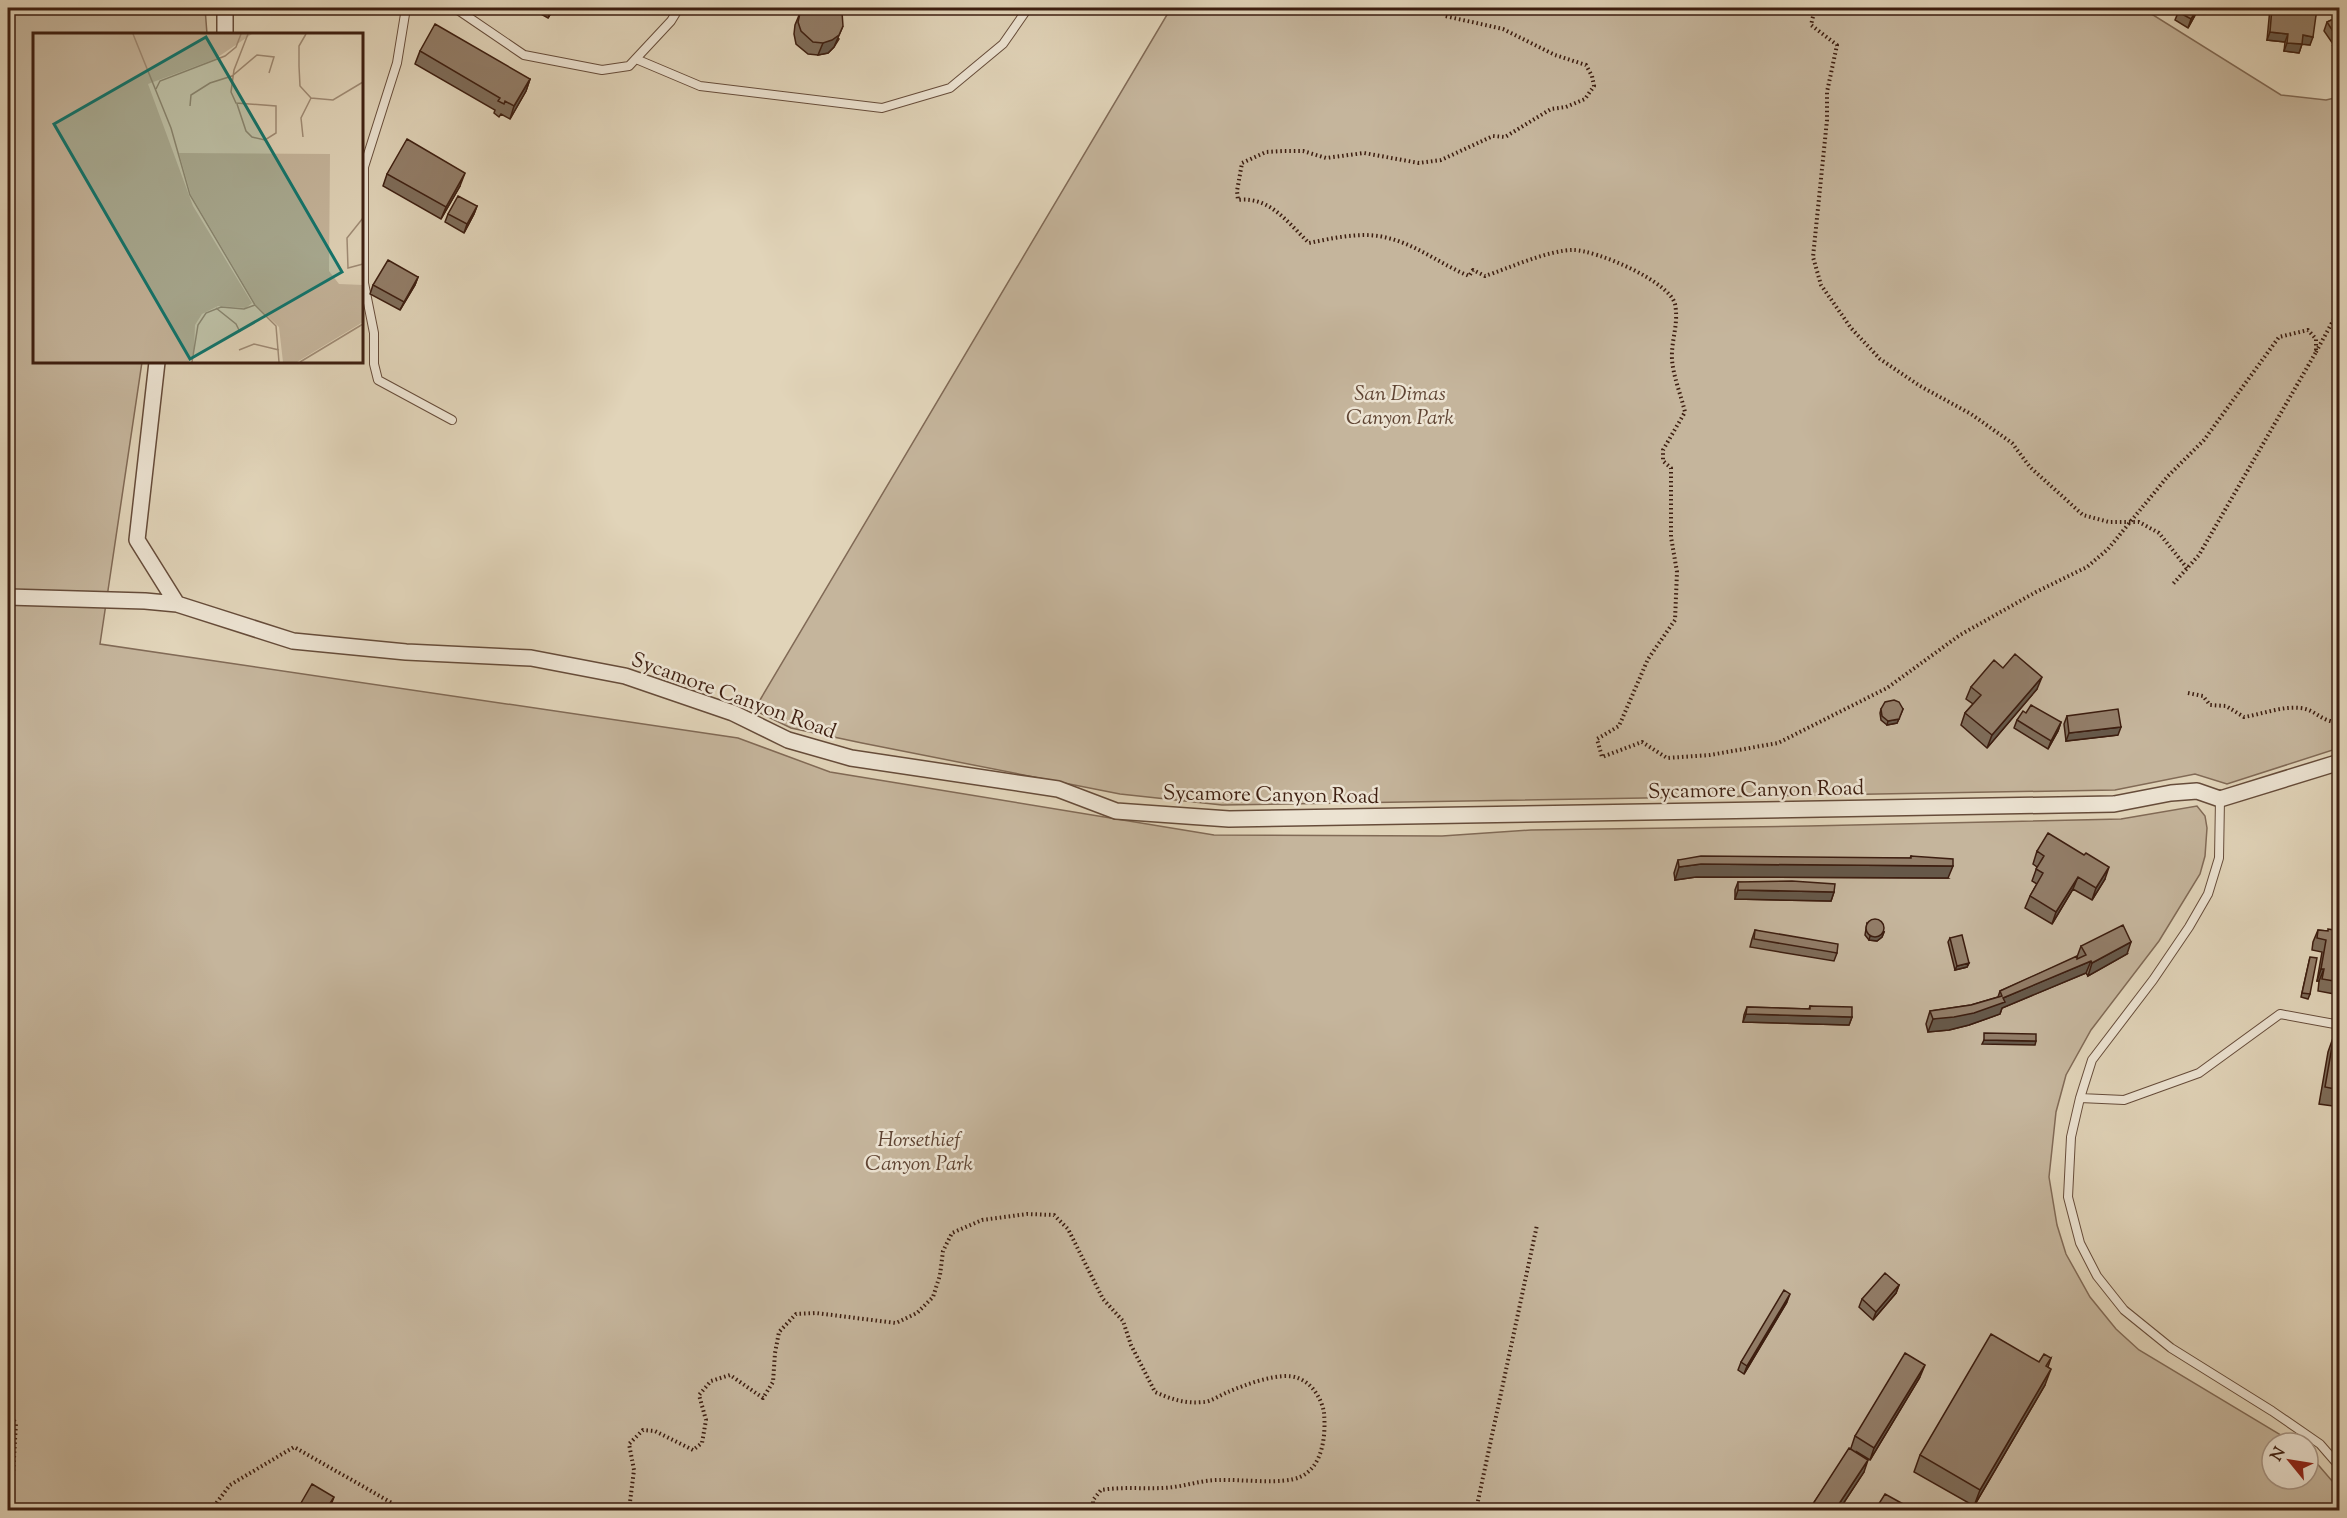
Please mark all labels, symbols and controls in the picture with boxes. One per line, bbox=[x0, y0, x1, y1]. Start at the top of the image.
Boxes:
inset map bbox=[33, 33, 363, 363]
park label: San Dimas Canyon Park bbox=[1346, 380, 1454, 434]
street label: Sycamore Canyon Road bbox=[627, 646, 840, 748]
street label: Sycamore Canyon Road bbox=[1648, 774, 1865, 808]
street label: Sycamore Canyon Road bbox=[1163, 779, 1379, 813]
park label: Horsethief Canyon Park bbox=[865, 1126, 973, 1180]
north arrow bbox=[2260, 1431, 2320, 1491]
text: N bbox=[2266, 1443, 2292, 1466]

